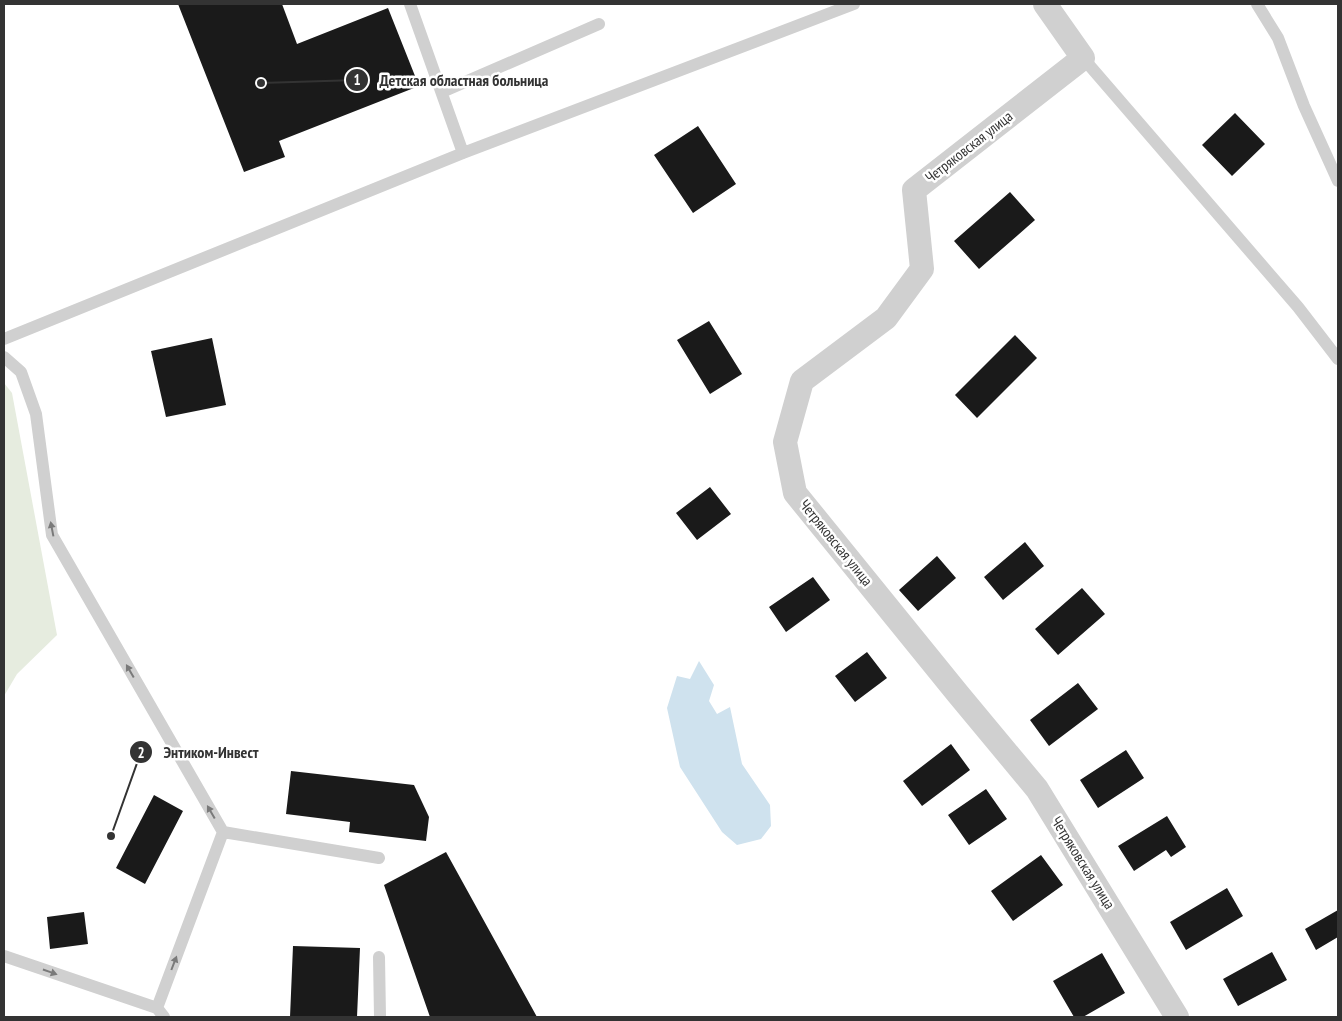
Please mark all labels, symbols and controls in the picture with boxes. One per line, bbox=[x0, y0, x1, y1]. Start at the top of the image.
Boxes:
callout: Детская областная больница bbox=[345, 65, 558, 96]
text: 1 bbox=[353, 70, 361, 89]
text: Детская областная больница bbox=[380, 70, 549, 90]
street label: Четряковская улица bbox=[921, 107, 1016, 187]
street label: Четряковская улица bbox=[796, 496, 877, 590]
one-way arrow bbox=[48, 522, 56, 537]
one-way arrow bbox=[126, 664, 134, 678]
callout: Энтиком-Инвест bbox=[128, 737, 268, 768]
text: Энтиком-Инвест bbox=[163, 742, 259, 762]
text: 2 bbox=[137, 743, 145, 762]
one-way arrow bbox=[207, 805, 215, 819]
street label: Четряковская улица bbox=[1047, 813, 1119, 913]
one-way arrow bbox=[171, 955, 178, 970]
one-way arrow bbox=[43, 968, 58, 976]

